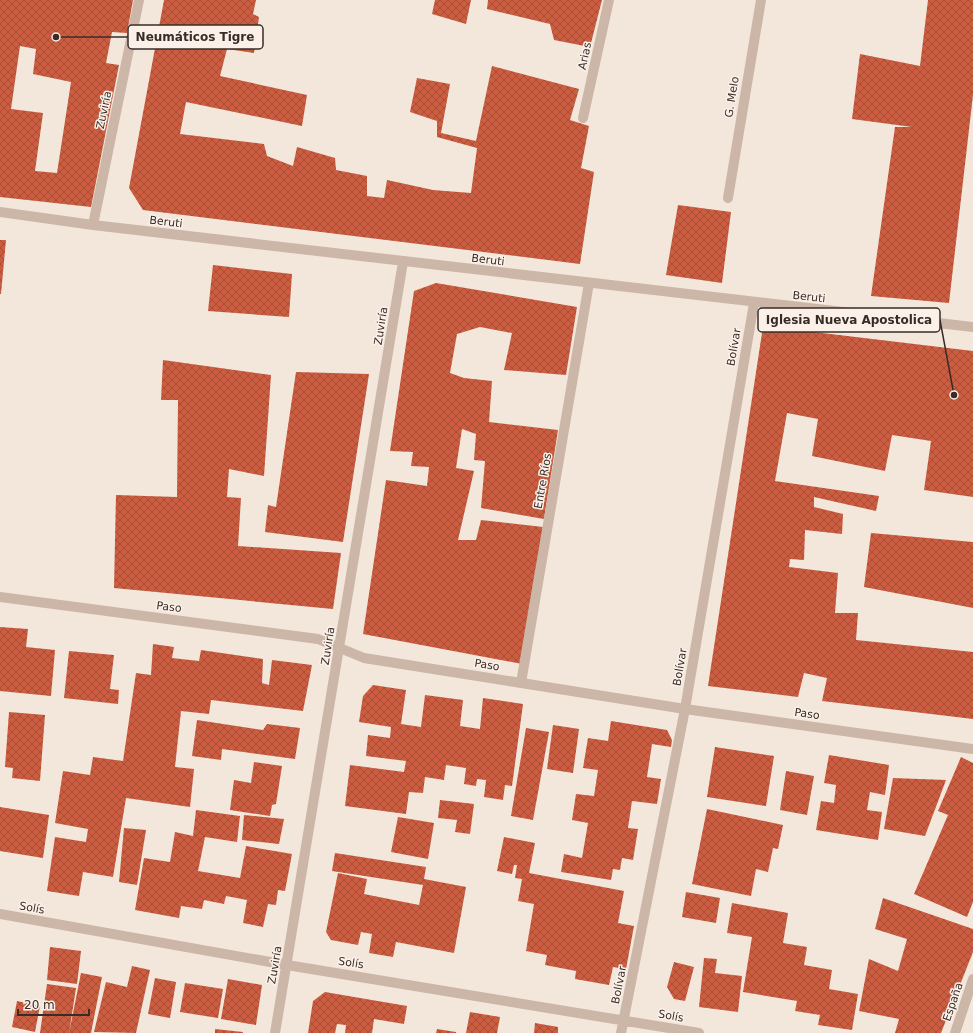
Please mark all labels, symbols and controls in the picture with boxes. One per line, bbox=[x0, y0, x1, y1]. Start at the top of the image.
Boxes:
callout: Neumáticos Tigre bbox=[128, 25, 263, 49]
text: Neumáticos Tigre bbox=[136, 30, 254, 44]
street label: Arias bbox=[576, 41, 594, 71]
street label: G. Melo bbox=[722, 75, 742, 119]
street label: Zuviría bbox=[94, 90, 114, 130]
street label: Beruti bbox=[149, 214, 183, 230]
street label: Beruti bbox=[471, 252, 505, 268]
street label: Beruti bbox=[792, 289, 826, 305]
street label: Zuviría bbox=[372, 306, 390, 346]
callout: Iglesia Nueva Apostolica bbox=[758, 308, 940, 332]
text: Iglesia Nueva Apostolica bbox=[766, 313, 932, 327]
street label: Bolívar bbox=[724, 327, 744, 367]
street label: Entre Ríos bbox=[532, 452, 554, 510]
street label: Paso bbox=[156, 599, 183, 615]
street label: Zuviría bbox=[319, 626, 337, 666]
street label: Bolívar bbox=[670, 647, 690, 687]
street label: Paso bbox=[473, 657, 501, 673]
street label: Paso bbox=[794, 706, 821, 722]
street label: Solís bbox=[18, 899, 46, 917]
street label: Zuviría bbox=[265, 945, 285, 985]
street label: Solís bbox=[337, 955, 365, 971]
street label: Bolívar bbox=[609, 965, 629, 1005]
street label: España bbox=[940, 981, 966, 1023]
scale bar bbox=[18, 991, 89, 1017]
text: 20 m bbox=[24, 998, 55, 1012]
street label: Solís bbox=[657, 1007, 685, 1025]

